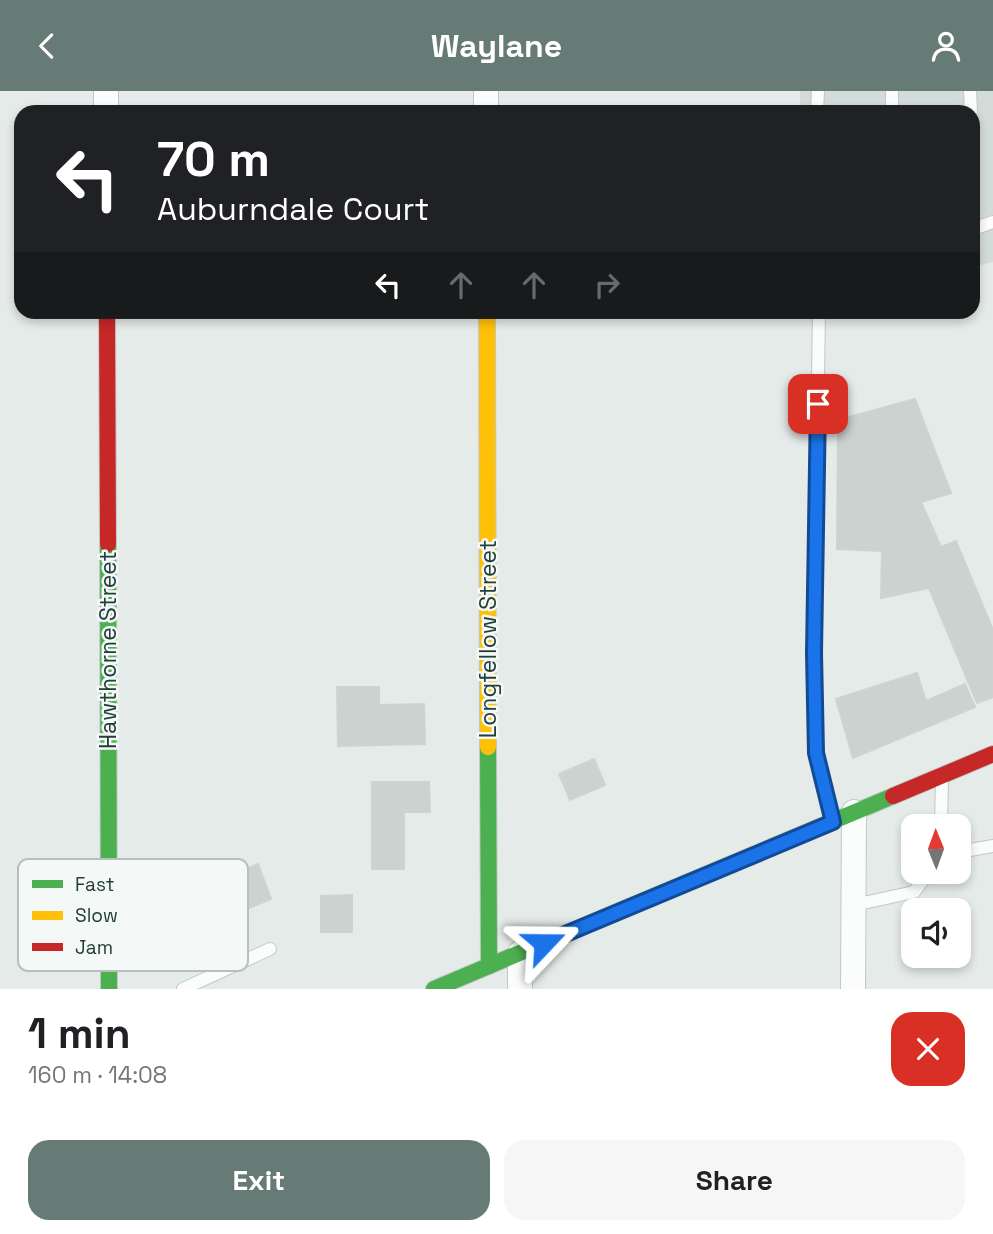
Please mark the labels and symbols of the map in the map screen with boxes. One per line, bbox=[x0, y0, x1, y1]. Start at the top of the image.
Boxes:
pin bbox=[788, 374, 848, 434]
street label: Longfellow Street bbox=[473, 540, 503, 738]
street label: Hawthorne Street bbox=[93, 551, 123, 749]
north arrow bbox=[901, 814, 971, 884]
legend bbox=[18, 859, 248, 971]
text: Fast bbox=[75, 872, 115, 897]
text: Slow bbox=[75, 903, 118, 928]
position arrow bbox=[507, 906, 581, 980]
text: Jam bbox=[75, 935, 113, 960]

